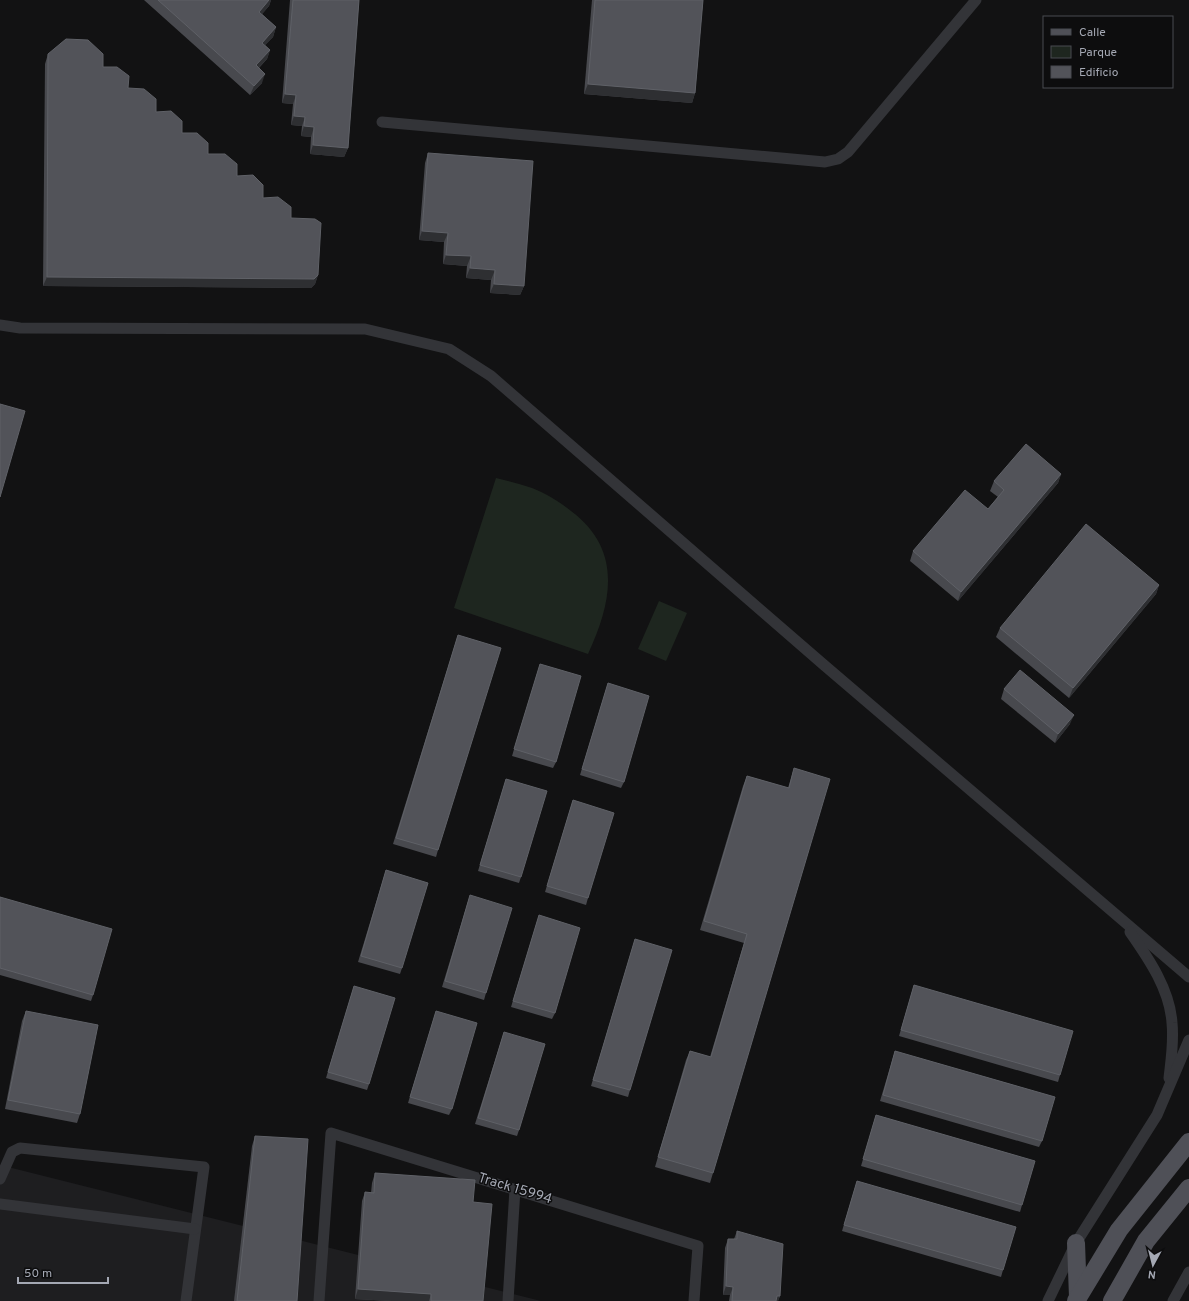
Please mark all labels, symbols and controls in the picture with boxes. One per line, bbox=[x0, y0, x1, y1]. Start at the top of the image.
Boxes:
legend bbox=[1043, 16, 1173, 88]
text: Calle bbox=[1079, 25, 1106, 41]
text: Parque bbox=[1079, 45, 1117, 61]
text: Edificio bbox=[1079, 65, 1119, 81]
street label: Track 15994 bbox=[476, 1170, 554, 1208]
north arrow bbox=[1133, 1245, 1173, 1285]
scale bar bbox=[18, 1259, 108, 1285]
text: 50 m bbox=[24, 1266, 52, 1282]
text: N bbox=[1147, 1267, 1157, 1281]

